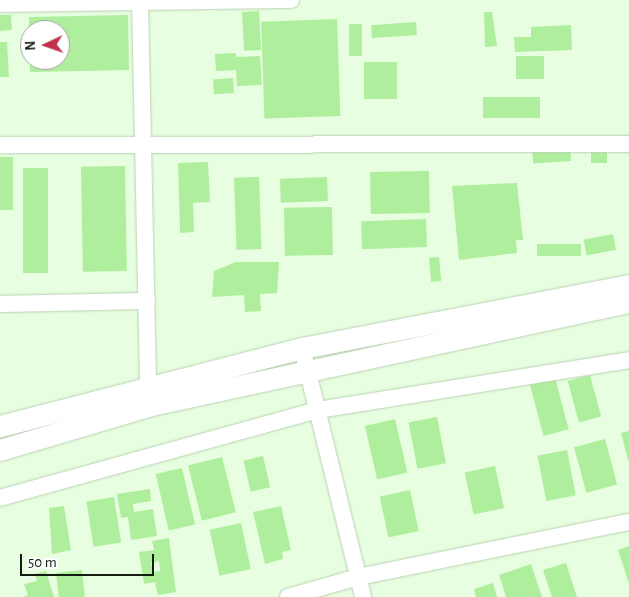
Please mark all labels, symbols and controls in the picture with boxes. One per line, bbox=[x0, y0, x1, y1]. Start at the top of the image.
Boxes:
north arrow bbox=[20, 20, 70, 70]
text: N bbox=[24, 41, 38, 51]
scale bar bbox=[22, 544, 156, 576]
text: 50 m bbox=[28, 555, 57, 570]

